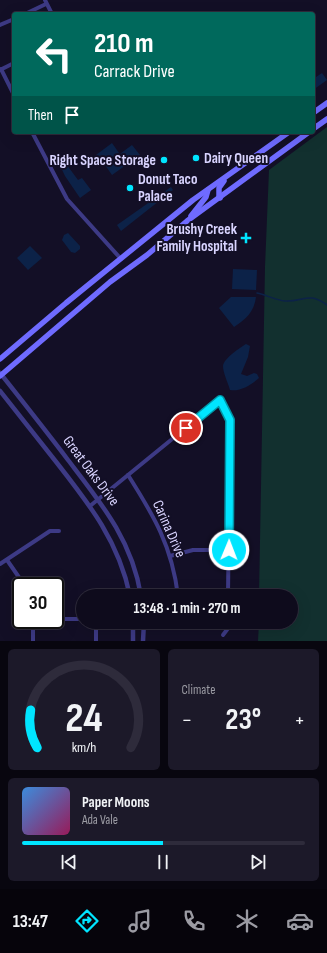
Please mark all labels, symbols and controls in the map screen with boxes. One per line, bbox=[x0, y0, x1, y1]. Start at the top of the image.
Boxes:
text: 210 m bbox=[94, 27, 154, 60]
icon: left bbox=[28, 28, 80, 80]
text: Carrack Drive bbox=[94, 61, 175, 82]
icon: arrive bbox=[61, 104, 83, 126]
text: Then bbox=[28, 106, 53, 125]
place label: Dairy Queen bbox=[204, 149, 268, 168]
place label: Right Space Storage bbox=[49, 151, 156, 170]
marker: Dairy Queen bbox=[191, 153, 201, 163]
marker: Right Space Storage bbox=[159, 155, 169, 165]
place label: Donut Taco Palace bbox=[138, 170, 197, 206]
marker: Donut Taco Palace bbox=[125, 183, 135, 193]
place label: Brushy Creek Family Hospital bbox=[157, 220, 238, 256]
marker: Brushy Creek Family Hospital bbox=[240, 232, 252, 244]
pin bbox=[169, 411, 203, 445]
icon: arrive bbox=[175, 417, 197, 439]
street label: Great Oaks Drive bbox=[58, 432, 124, 510]
street label: Carina Drive bbox=[148, 497, 190, 561]
position arrow bbox=[208, 529, 250, 571]
speed limit sign: 30 bbox=[12, 577, 64, 629]
text: 13:48 · 1 min · 270 m bbox=[134, 599, 240, 618]
text: Climate bbox=[182, 682, 215, 698]
text: 24 bbox=[65, 693, 102, 742]
text: 23° bbox=[225, 702, 261, 738]
text: − bbox=[182, 707, 192, 734]
text: + bbox=[294, 707, 305, 734]
text: km/h bbox=[71, 738, 96, 755]
text: Paper Moons bbox=[82, 793, 150, 812]
text: Ada Vale bbox=[82, 812, 118, 828]
icon: previous bbox=[58, 851, 80, 873]
icon: pause bbox=[152, 851, 174, 873]
icon: next bbox=[247, 851, 269, 873]
icon: directions bbox=[73, 907, 101, 935]
icon: music bbox=[126, 907, 154, 935]
icon: phone bbox=[180, 907, 208, 935]
icon: climate bbox=[233, 907, 261, 935]
icon: car bbox=[286, 907, 314, 935]
text: 13:47 bbox=[13, 911, 48, 932]

